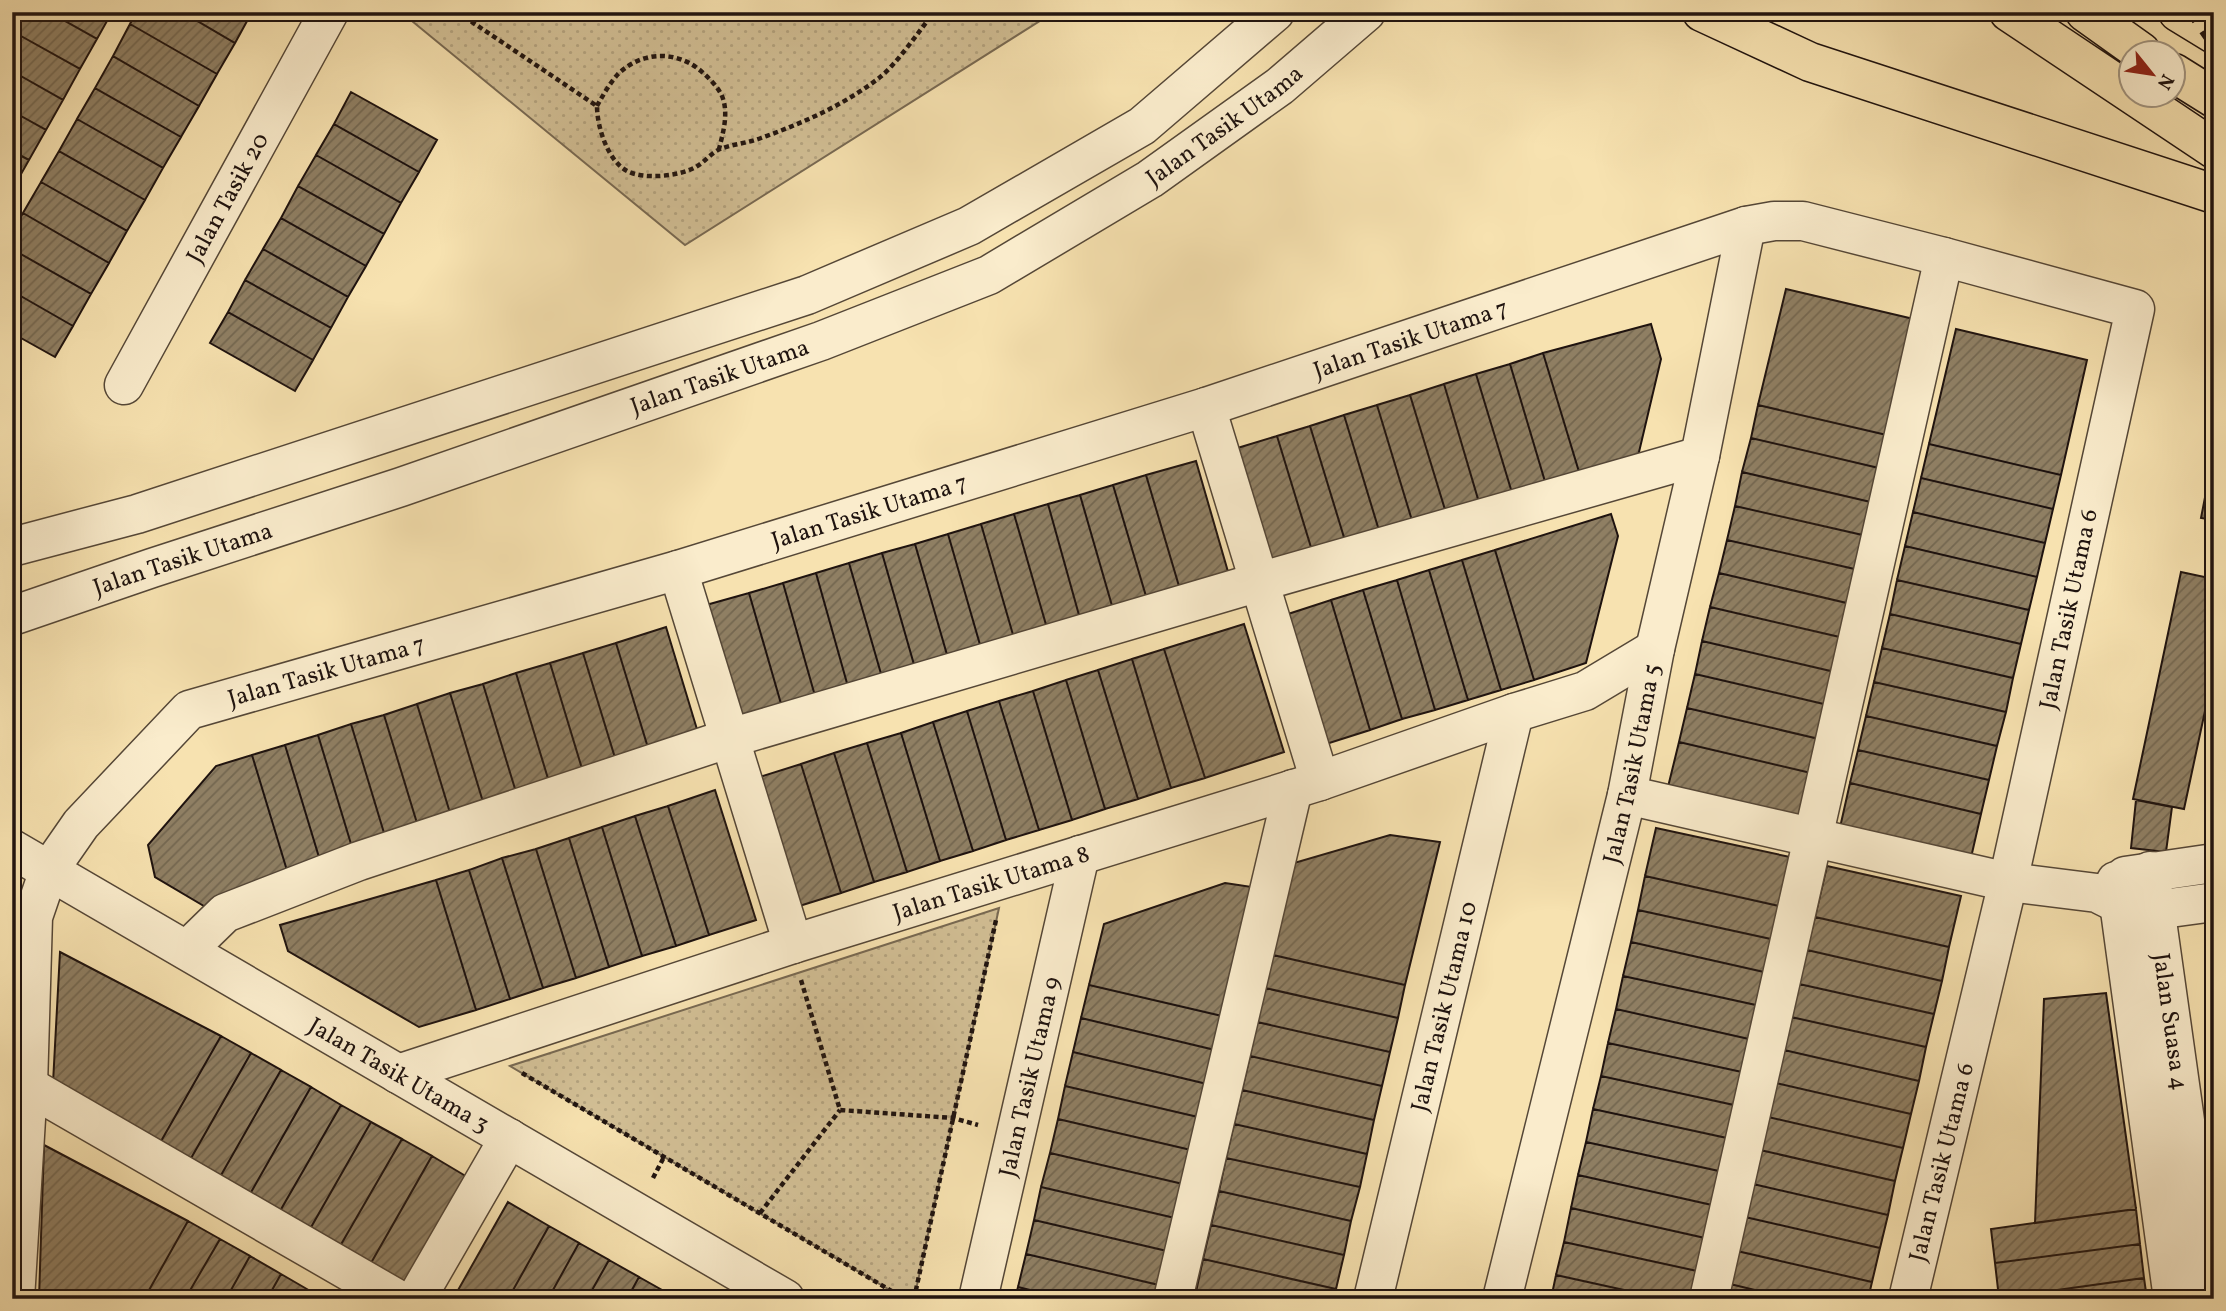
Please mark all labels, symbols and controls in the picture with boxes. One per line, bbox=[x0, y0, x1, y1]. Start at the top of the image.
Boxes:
north arrow bbox=[2118, 38, 2188, 108]
street label: Jalan Tasik Utama bbox=[1140, 58, 1312, 196]
text: N bbox=[2150, 69, 2180, 94]
street label: Jalan Tasik 20 bbox=[179, 127, 279, 270]
street label: Jalan Tasik Utama 7 bbox=[1309, 292, 1513, 389]
street label: Jalan Tasik Utama bbox=[626, 331, 814, 425]
street label: Jalan Tasik Utama 7 bbox=[768, 467, 972, 559]
street label: Jalan Tasik Utama 6 bbox=[2032, 506, 2108, 713]
street label: Jalan Tasik Utama bbox=[89, 515, 277, 606]
street label: Jalan Tasik Utama 7 bbox=[224, 628, 429, 717]
street label: Jalan Tasik Utama 5 bbox=[1596, 661, 1671, 868]
street label: Jalan Tasik Utama 8 bbox=[889, 838, 1094, 931]
street label: Jalan Tasik Utama 10 bbox=[1404, 898, 1487, 1116]
street label: Jalan Suasa 4 bbox=[2143, 951, 2196, 1093]
street label: Jalan Tasik Utama 9 bbox=[992, 974, 1070, 1181]
street label: Jalan Tasik Utama 3 bbox=[301, 1010, 495, 1142]
street label: Jalan Tasik Utama 6 bbox=[1902, 1059, 1984, 1266]

